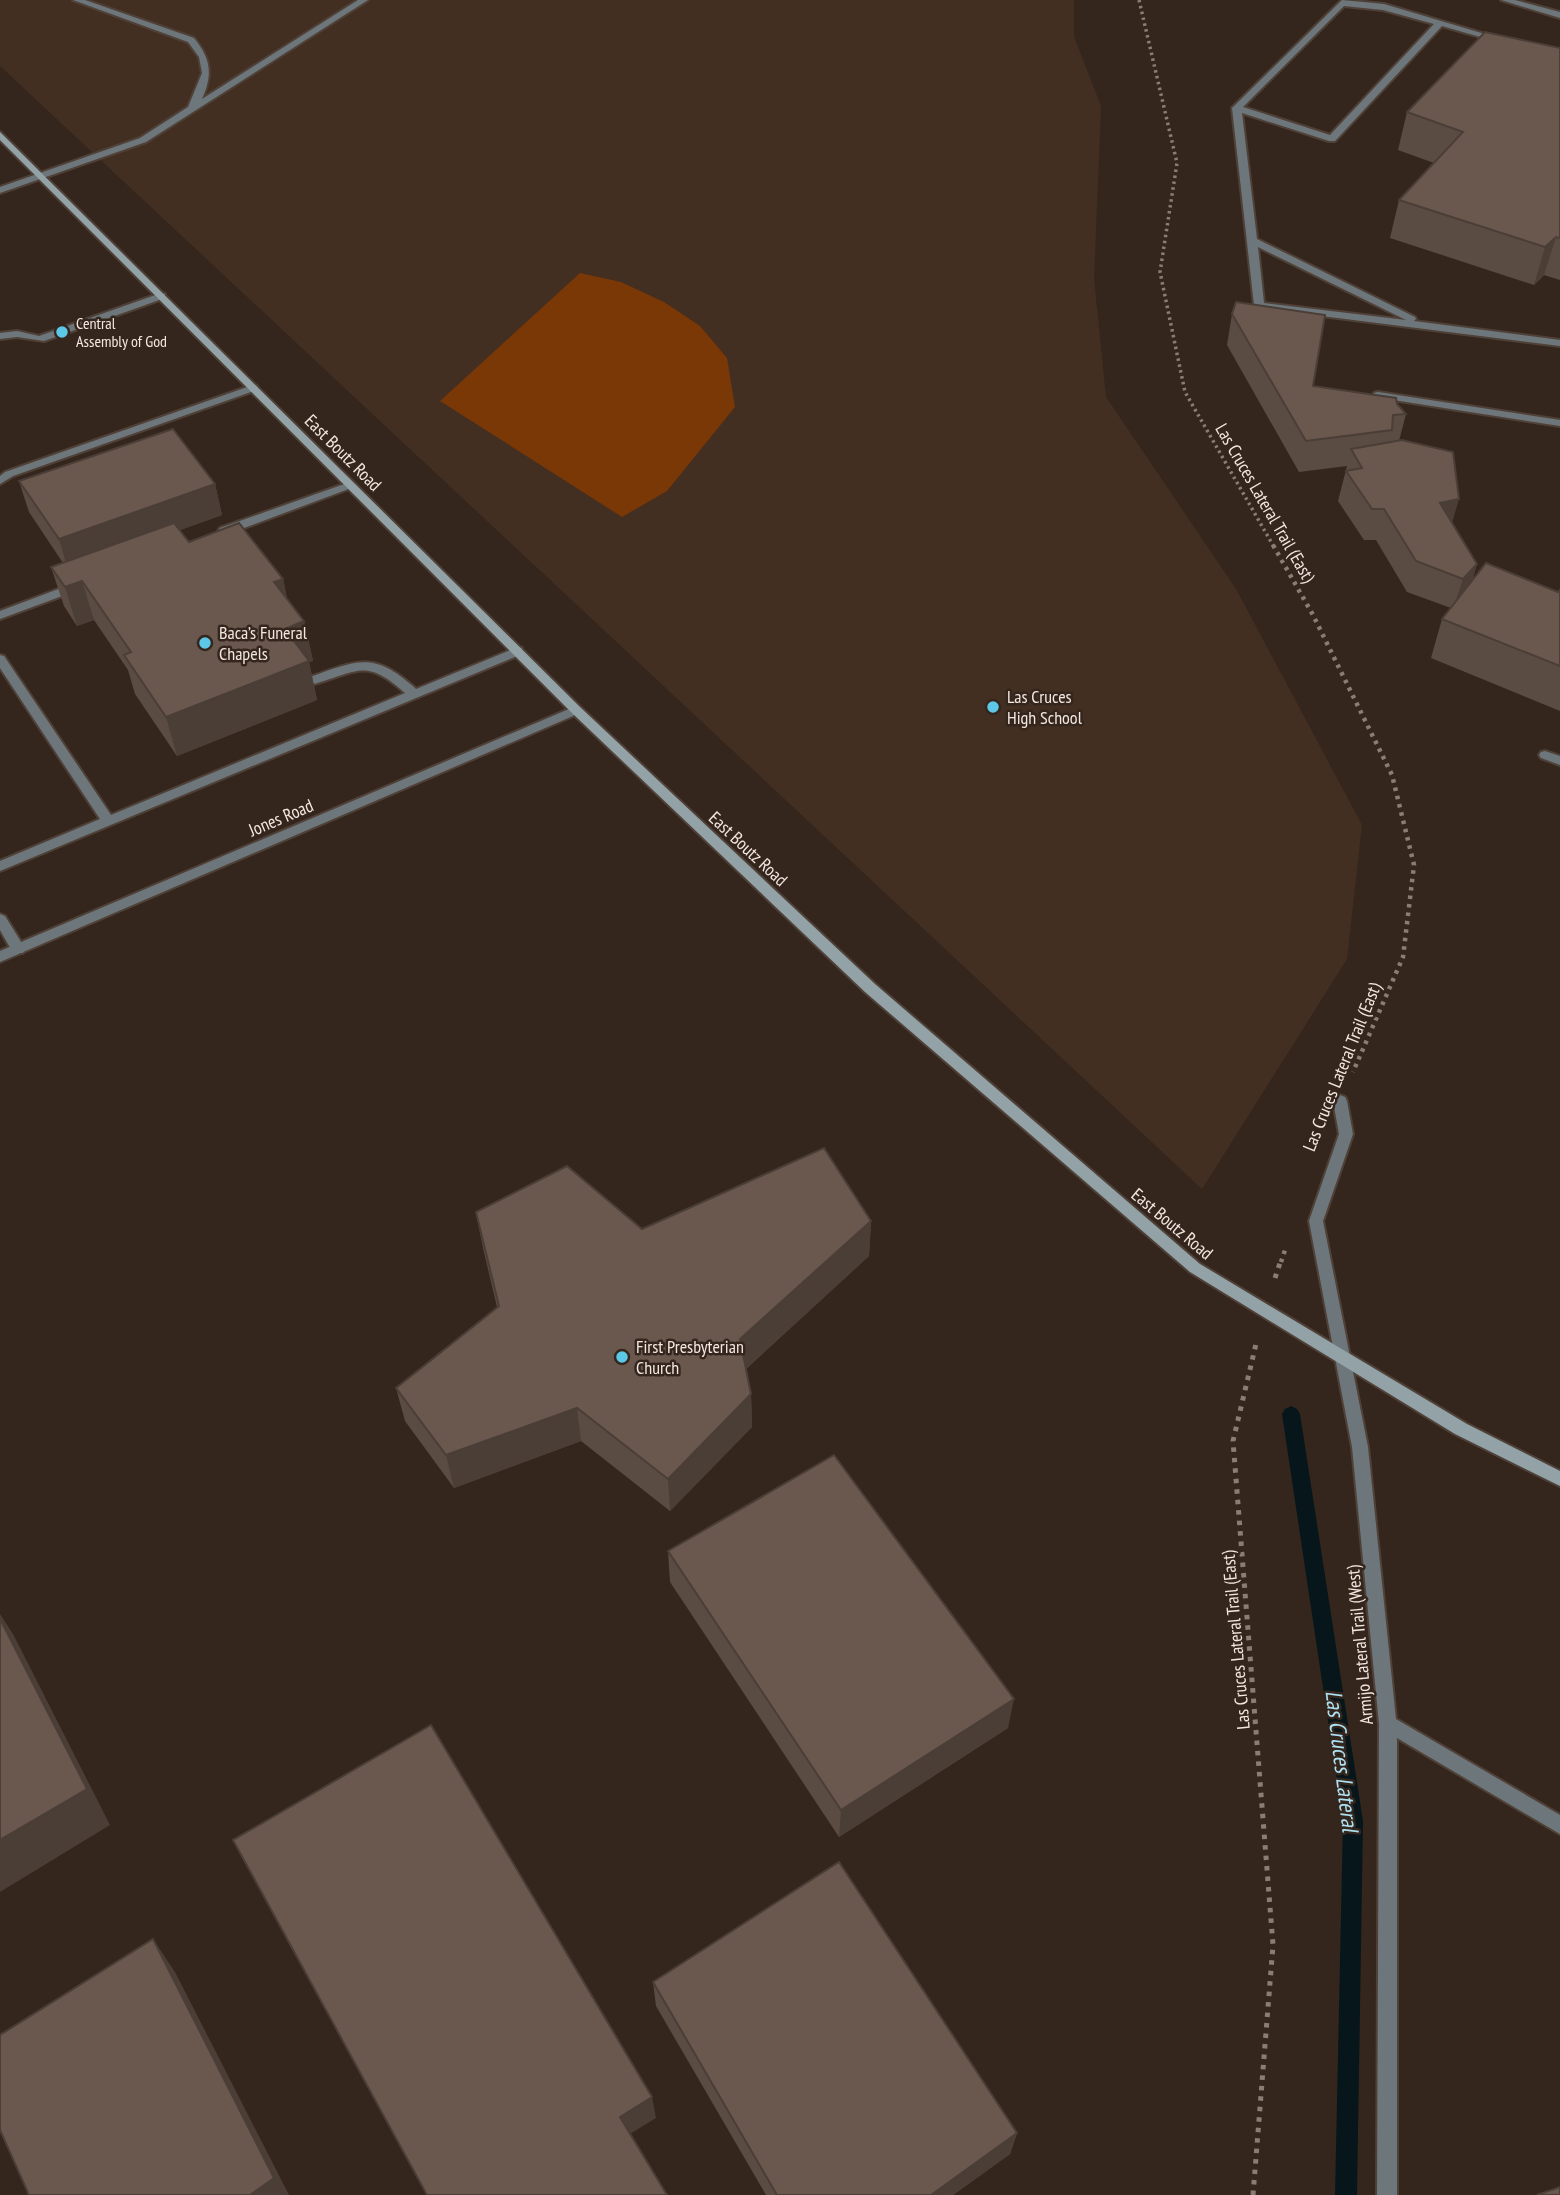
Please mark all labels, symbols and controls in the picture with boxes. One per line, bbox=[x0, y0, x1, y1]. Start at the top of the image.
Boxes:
place label: Central Assembly of God bbox=[76, 313, 167, 351]
marker: Central Assembly of God bbox=[54, 324, 70, 340]
street label: East Boutz Road bbox=[300, 409, 387, 496]
street label: Las Cruces Lateral Trail (East) bbox=[1211, 419, 1321, 587]
place label: Baca’s Funeral Chapels bbox=[219, 621, 308, 665]
marker: Baca’s Funeral Chapels bbox=[197, 635, 213, 651]
place label: Las Cruces High School bbox=[1007, 685, 1083, 729]
marker: Las Cruces High School bbox=[985, 699, 1001, 715]
street label: Jones Road bbox=[244, 794, 317, 842]
street label: East Boutz Road bbox=[704, 806, 793, 891]
street label: Las Cruces Lateral Trail (East) bbox=[1297, 978, 1386, 1154]
street label: East Boutz Road bbox=[1127, 1183, 1218, 1264]
place label: First Presbyterian Church bbox=[636, 1335, 744, 1379]
marker: First Presbyterian Church bbox=[614, 1349, 630, 1365]
street label: Las Cruces Lateral Trail (East) bbox=[1216, 1549, 1255, 1731]
street label: Armijo Lateral Trail (West) bbox=[1341, 1564, 1378, 1726]
water label: Las Cruces Lateral bbox=[1319, 1688, 1366, 1836]

